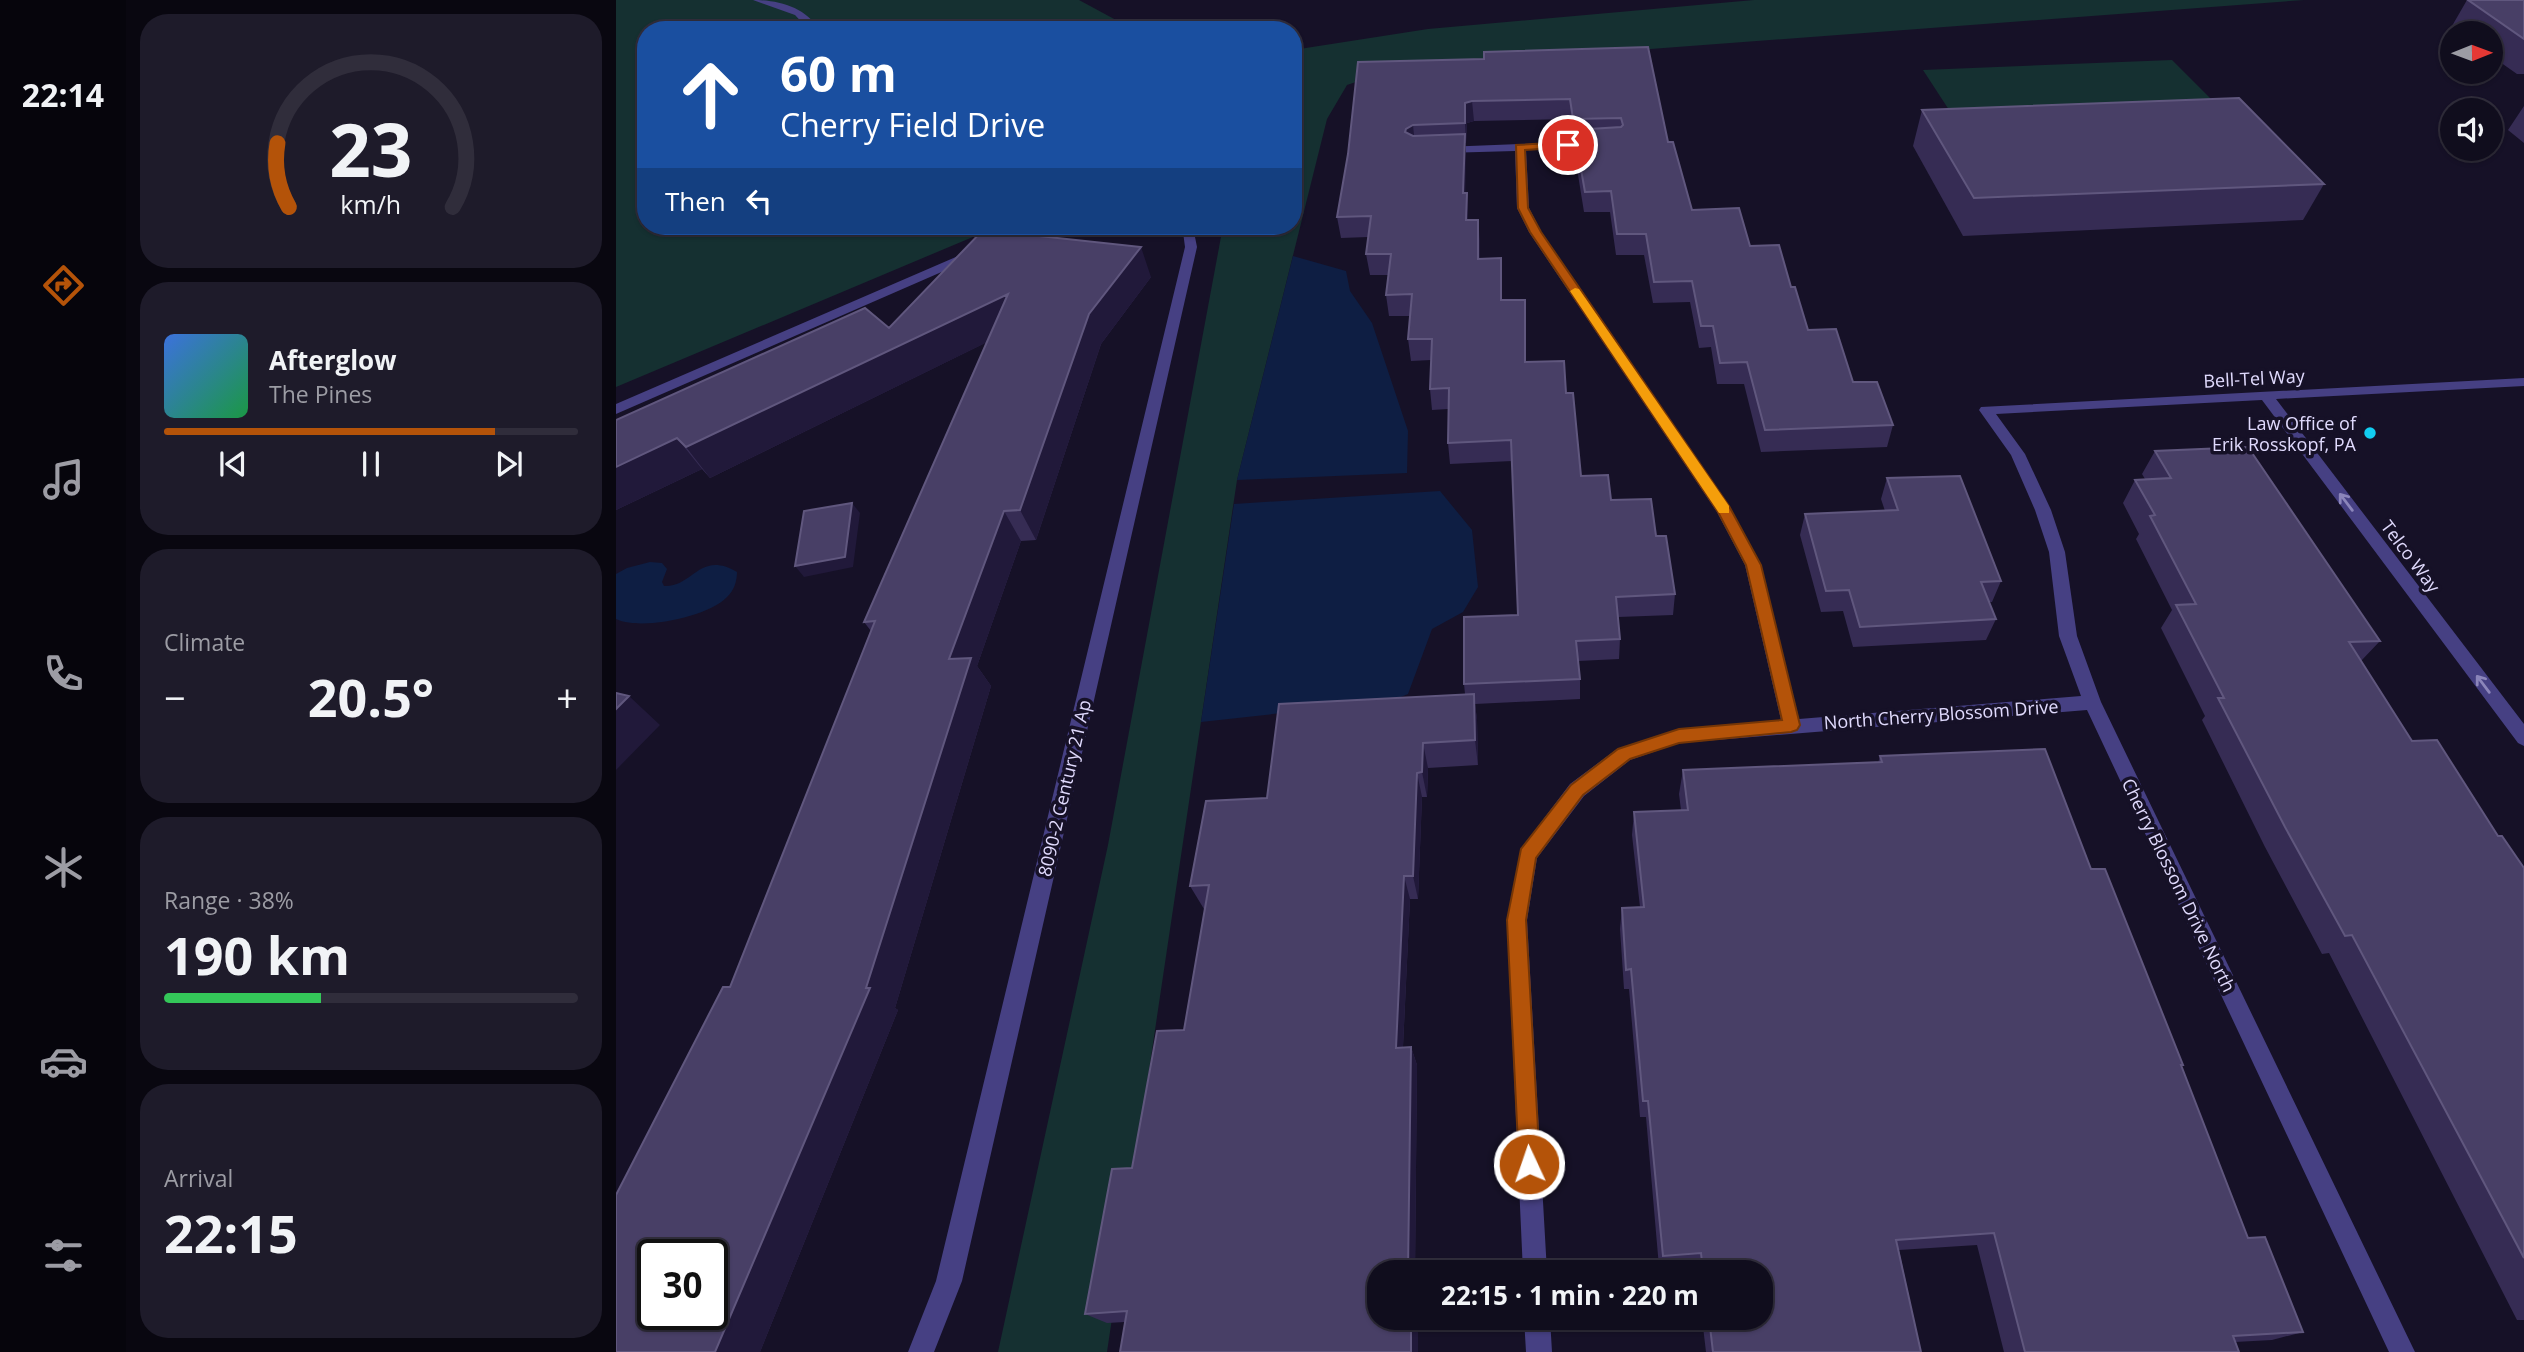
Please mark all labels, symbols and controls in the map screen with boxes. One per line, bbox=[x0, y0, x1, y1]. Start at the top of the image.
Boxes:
north arrow bbox=[2440, 21, 2502, 84]
map controls bbox=[2440, 21, 2503, 161]
text: 60 m bbox=[780, 40, 897, 106]
icon: ahead bbox=[665, 49, 756, 140]
text: 22:14 bbox=[22, 73, 104, 116]
button: sound bbox=[2440, 98, 2503, 161]
text: 23 bbox=[329, 99, 413, 198]
text: Cherry Field Drive bbox=[780, 103, 1045, 146]
pin bbox=[1538, 115, 1598, 175]
icon: arrive bbox=[1549, 126, 1587, 164]
icon: left bbox=[740, 182, 778, 220]
text: Then bbox=[665, 183, 726, 219]
text: km/h bbox=[341, 187, 401, 221]
icon: directions bbox=[39, 261, 88, 310]
text: Afterglow bbox=[269, 342, 396, 378]
street label: Bell-Tel Way bbox=[2203, 363, 2306, 393]
text: The Pines bbox=[269, 378, 372, 410]
place label: Law Office of Erik Rosskopf, PA bbox=[2212, 411, 2357, 456]
marker: Law Office of Erik Rosskopf, PA bbox=[2362, 425, 2378, 441]
icon: previous bbox=[214, 445, 252, 483]
icon: pause bbox=[352, 445, 390, 483]
icon: next bbox=[490, 445, 528, 483]
icon: music bbox=[39, 455, 88, 504]
one-way arrow bbox=[2339, 493, 2354, 512]
street label: Telco Way bbox=[2376, 515, 2447, 598]
text: Climate bbox=[164, 626, 245, 658]
icon: phone bbox=[39, 649, 88, 698]
text: 20.5° bbox=[308, 661, 434, 732]
text: − bbox=[164, 671, 186, 723]
text: + bbox=[556, 671, 578, 723]
one-way arrow bbox=[2476, 674, 2491, 693]
street label: North Cherry Blossom Drive bbox=[1823, 694, 2059, 734]
street label: 8090-2 Century 21 Ap bbox=[1032, 697, 1096, 879]
street label: Cherry Blossom Drive North bbox=[2117, 774, 2241, 996]
icon: climate bbox=[39, 843, 88, 892]
text: Range · 38% bbox=[164, 884, 294, 916]
text: 190 km bbox=[164, 919, 350, 990]
icon: car bbox=[39, 1037, 88, 1086]
position arrow bbox=[1492, 1127, 1566, 1201]
text: Arrival bbox=[164, 1162, 233, 1194]
text: 22:15 bbox=[164, 1197, 298, 1268]
icon: filters bbox=[39, 1231, 88, 1280]
speed limit sign: 30 bbox=[637, 1239, 728, 1330]
text: 22:15 · 1 min · 220 m bbox=[1441, 1277, 1699, 1313]

